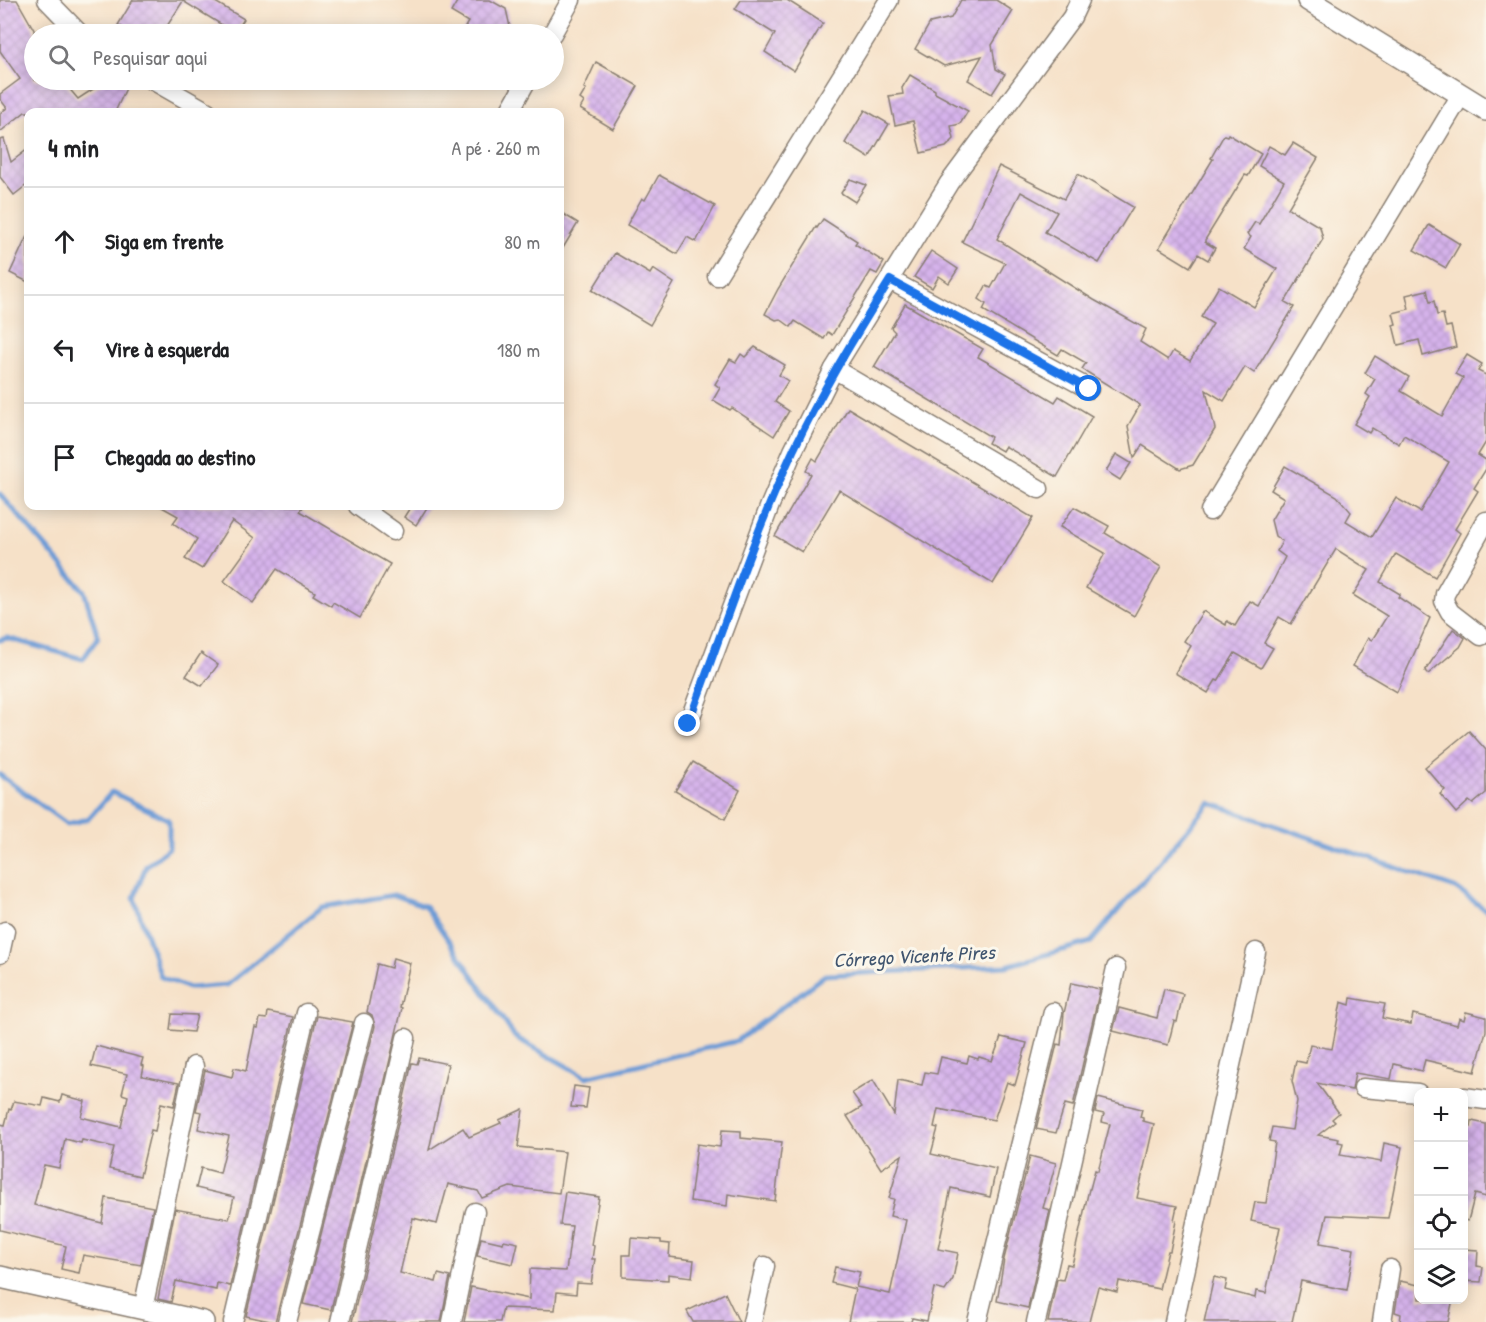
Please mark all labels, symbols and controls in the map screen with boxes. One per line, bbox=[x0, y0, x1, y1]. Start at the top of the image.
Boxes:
search box bbox=[24, 24, 564, 90]
icon: search bbox=[45, 41, 78, 74]
text: Pesquisar aqui bbox=[93, 42, 208, 72]
text: 4 min bbox=[48, 130, 99, 165]
text: A pé · 260 m bbox=[451, 134, 540, 161]
icon: ahead bbox=[48, 225, 81, 258]
text: Siga em frente bbox=[105, 226, 224, 256]
text: 80 m bbox=[504, 228, 540, 255]
icon: left bbox=[48, 333, 81, 366]
text: Vire à esquerda bbox=[105, 334, 229, 364]
text: 180 m bbox=[497, 336, 540, 363]
route start bbox=[1075, 375, 1101, 401]
icon: arrive bbox=[48, 441, 81, 474]
text: Chegada ao destino bbox=[105, 442, 255, 472]
route end bbox=[674, 710, 700, 736]
water label: Córrego Vicente Pires bbox=[833, 938, 998, 974]
map controls bbox=[1414, 1088, 1468, 1304]
button: + bbox=[1414, 1088, 1468, 1142]
button: − bbox=[1414, 1142, 1468, 1196]
button: locate bbox=[1414, 1196, 1468, 1250]
button: layers bbox=[1414, 1250, 1468, 1304]

